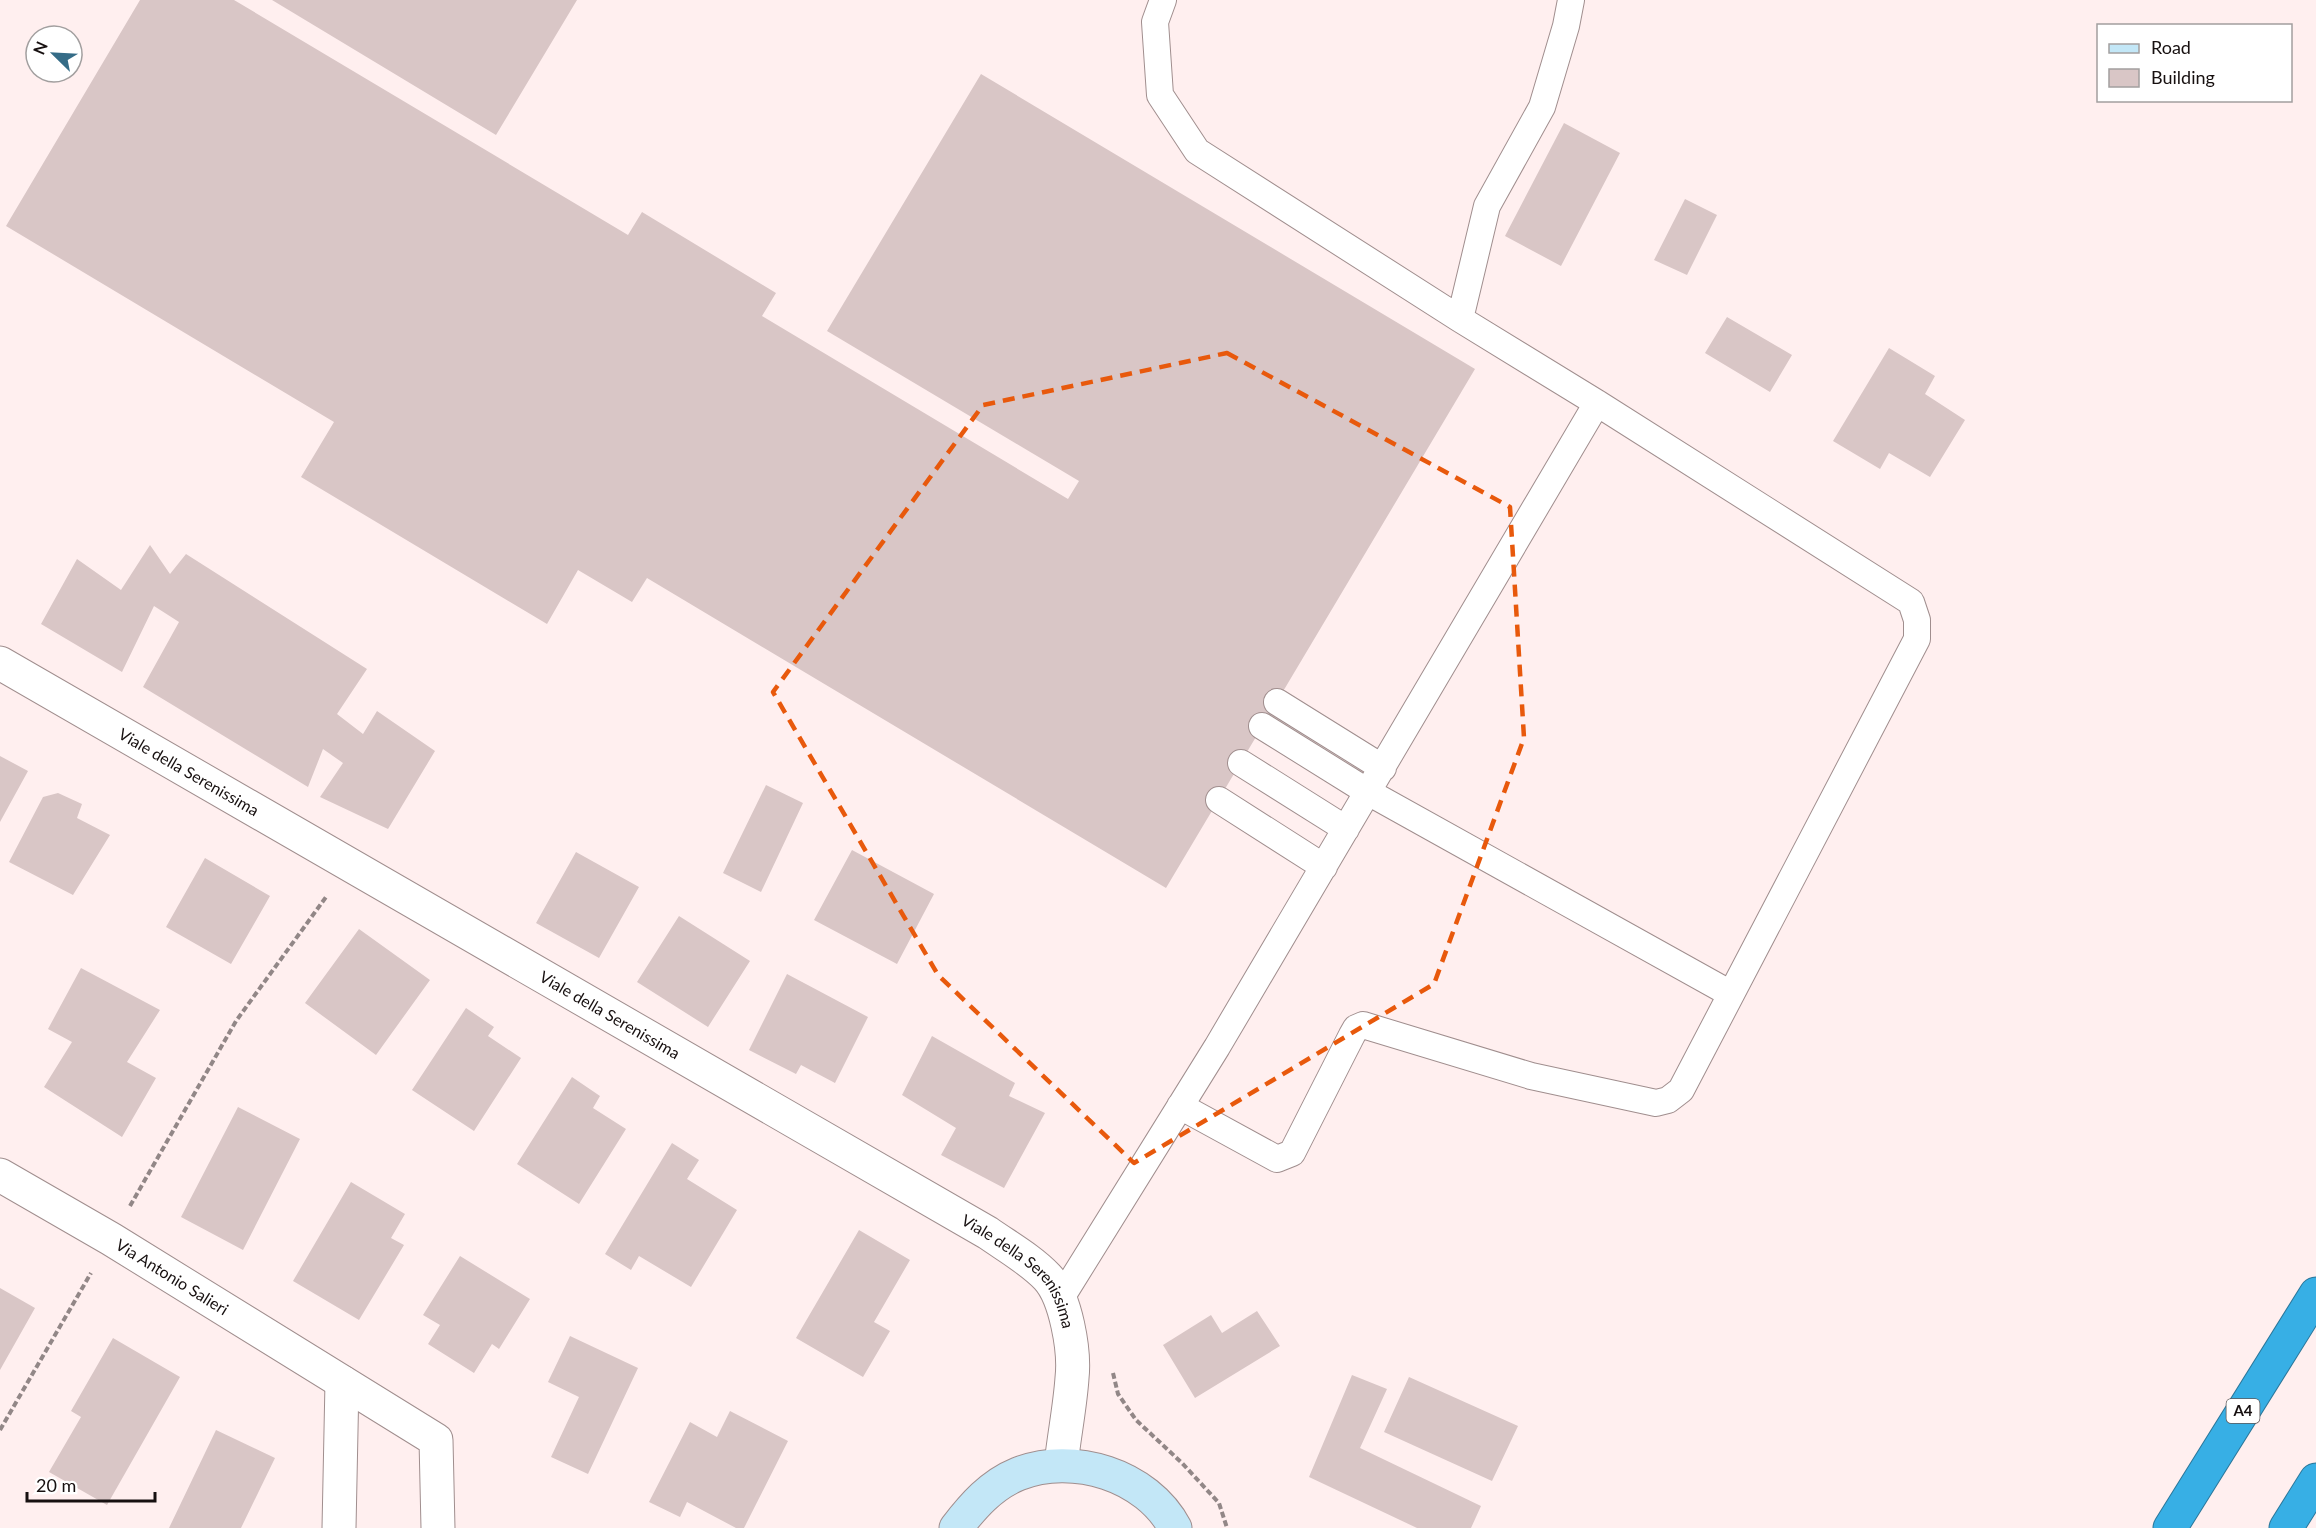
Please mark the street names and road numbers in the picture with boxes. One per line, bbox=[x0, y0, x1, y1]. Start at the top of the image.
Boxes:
street label: Viale della Serenissima bbox=[116, 724, 263, 819]
street label: Viale della Serenissima bbox=[537, 966, 684, 1062]
street label: Viale della Serenissima bbox=[958, 1210, 1078, 1330]
street label: Via Antonio Salieri bbox=[113, 1234, 232, 1318]
road number: A4 bbox=[2226, 1399, 2260, 1423]

